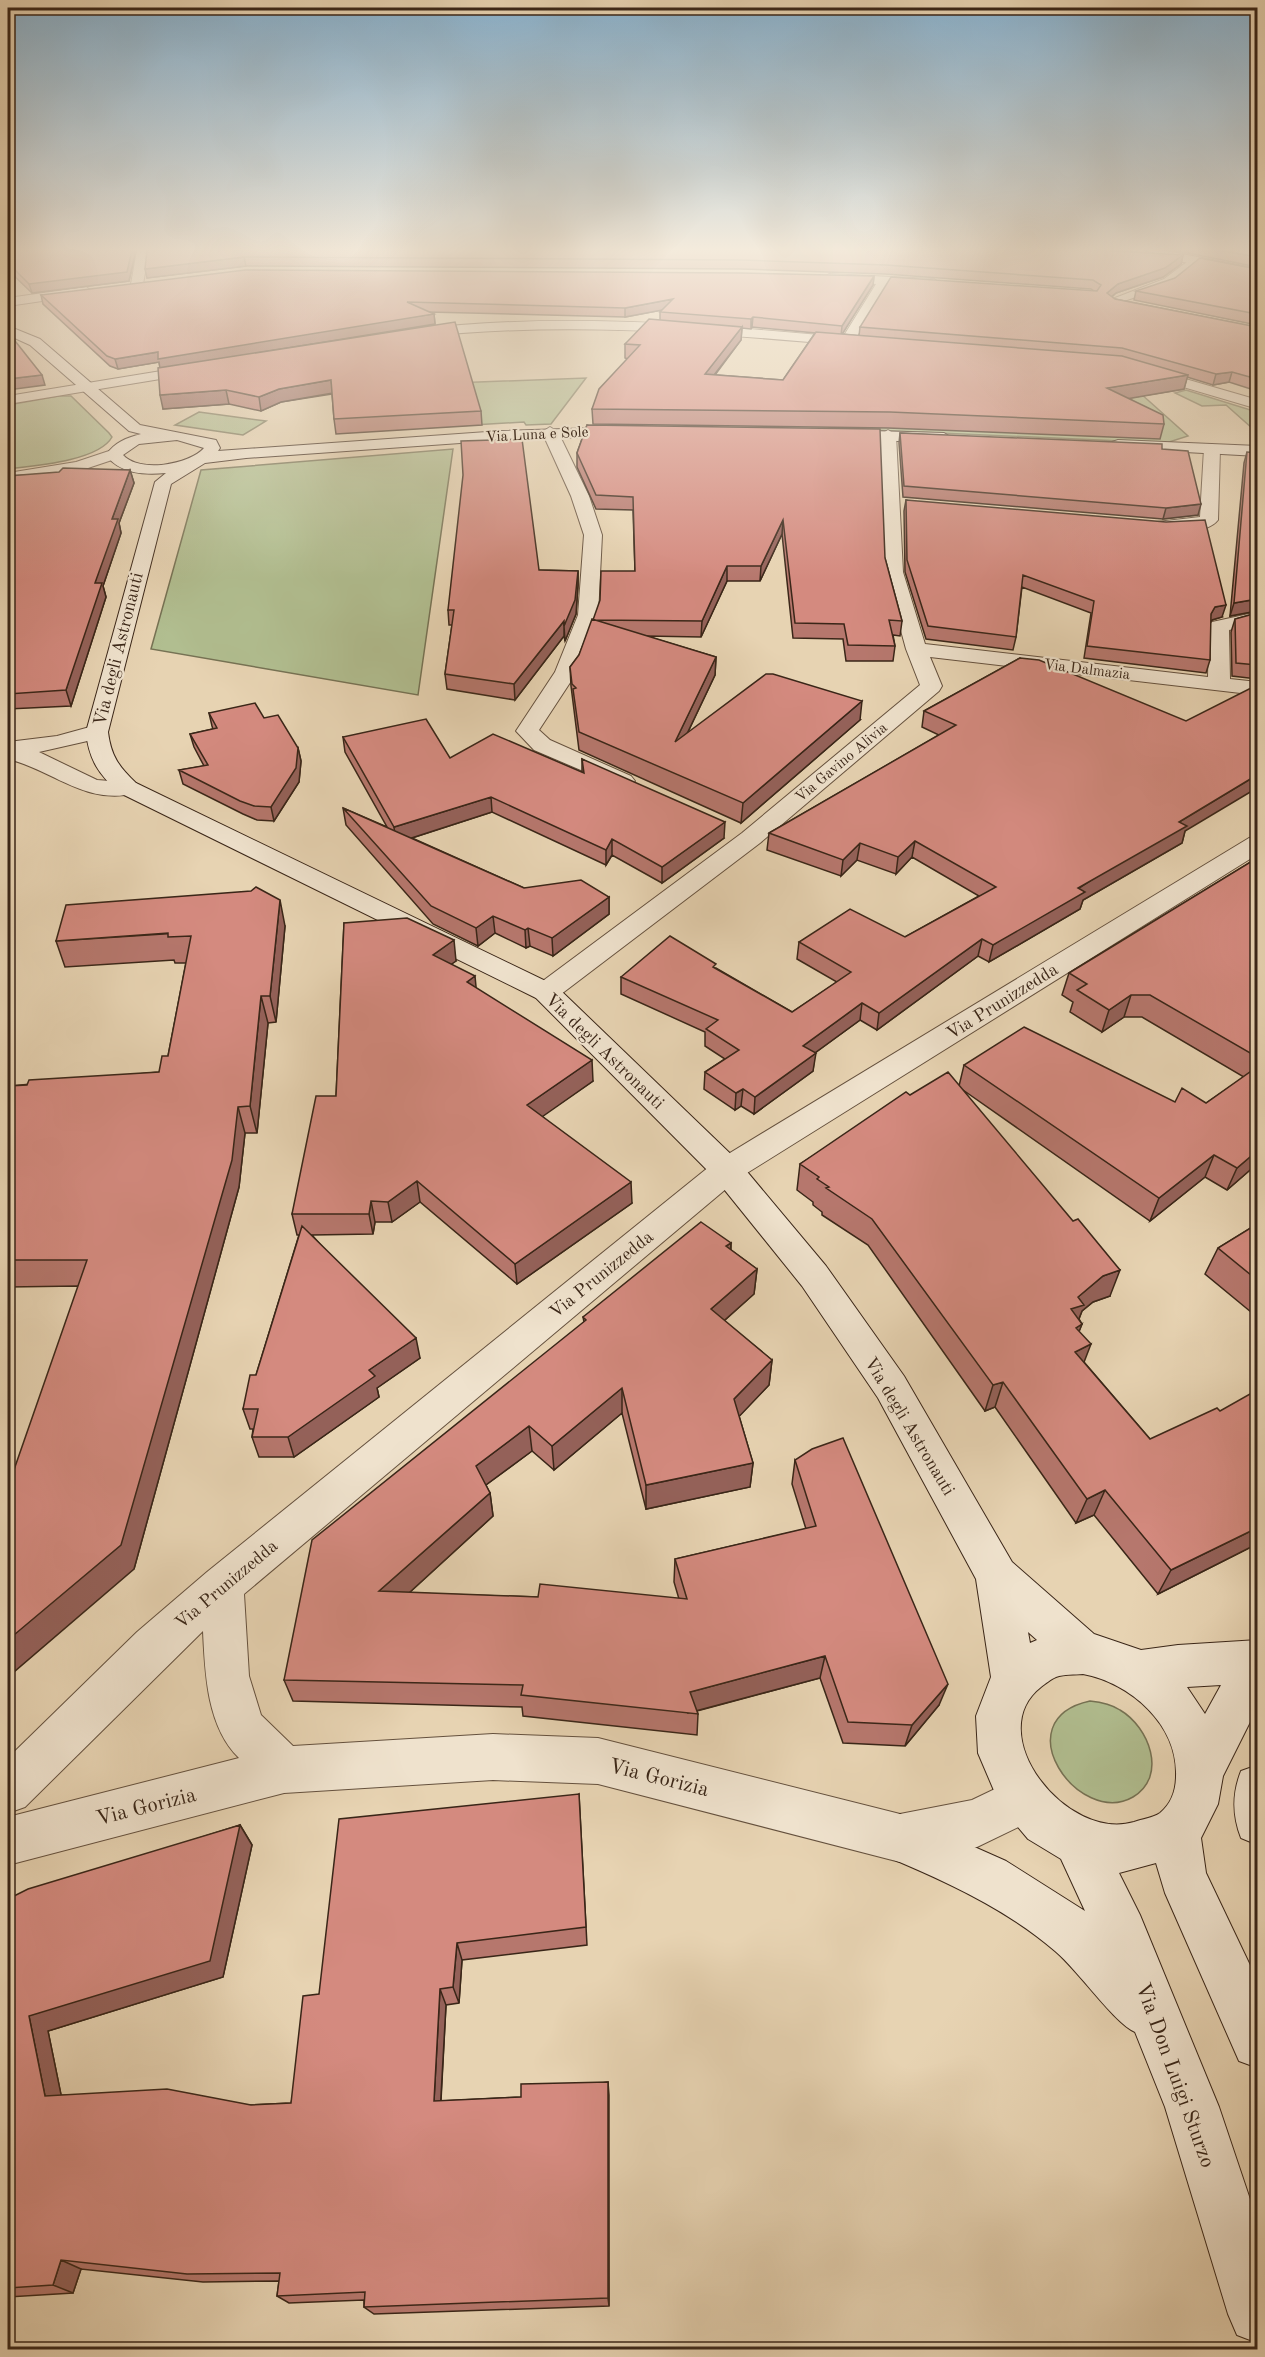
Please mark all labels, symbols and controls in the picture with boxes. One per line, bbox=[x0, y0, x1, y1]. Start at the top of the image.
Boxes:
street label: Via Luna e Sole bbox=[485, 425, 589, 446]
street label: Via degli Astronauti bbox=[91, 570, 147, 728]
street label: Via Dalmazia bbox=[1043, 658, 1132, 683]
street label: Via Gavino Alivia bbox=[793, 720, 891, 806]
street label: Via Prunizzedda bbox=[944, 960, 1061, 1043]
street label: Via degli Astronauti bbox=[541, 991, 667, 1113]
street label: Via Prunizzedda bbox=[546, 1228, 657, 1322]
street label: Via degli Astronauti bbox=[861, 1354, 958, 1499]
street label: Via Prunizzedda bbox=[172, 1537, 281, 1633]
street label: Via Gorizia bbox=[606, 1756, 711, 1801]
street label: Via Gorizia bbox=[94, 1785, 199, 1830]
street label: Via Don Luigi Sturzo bbox=[1131, 1980, 1218, 2171]

